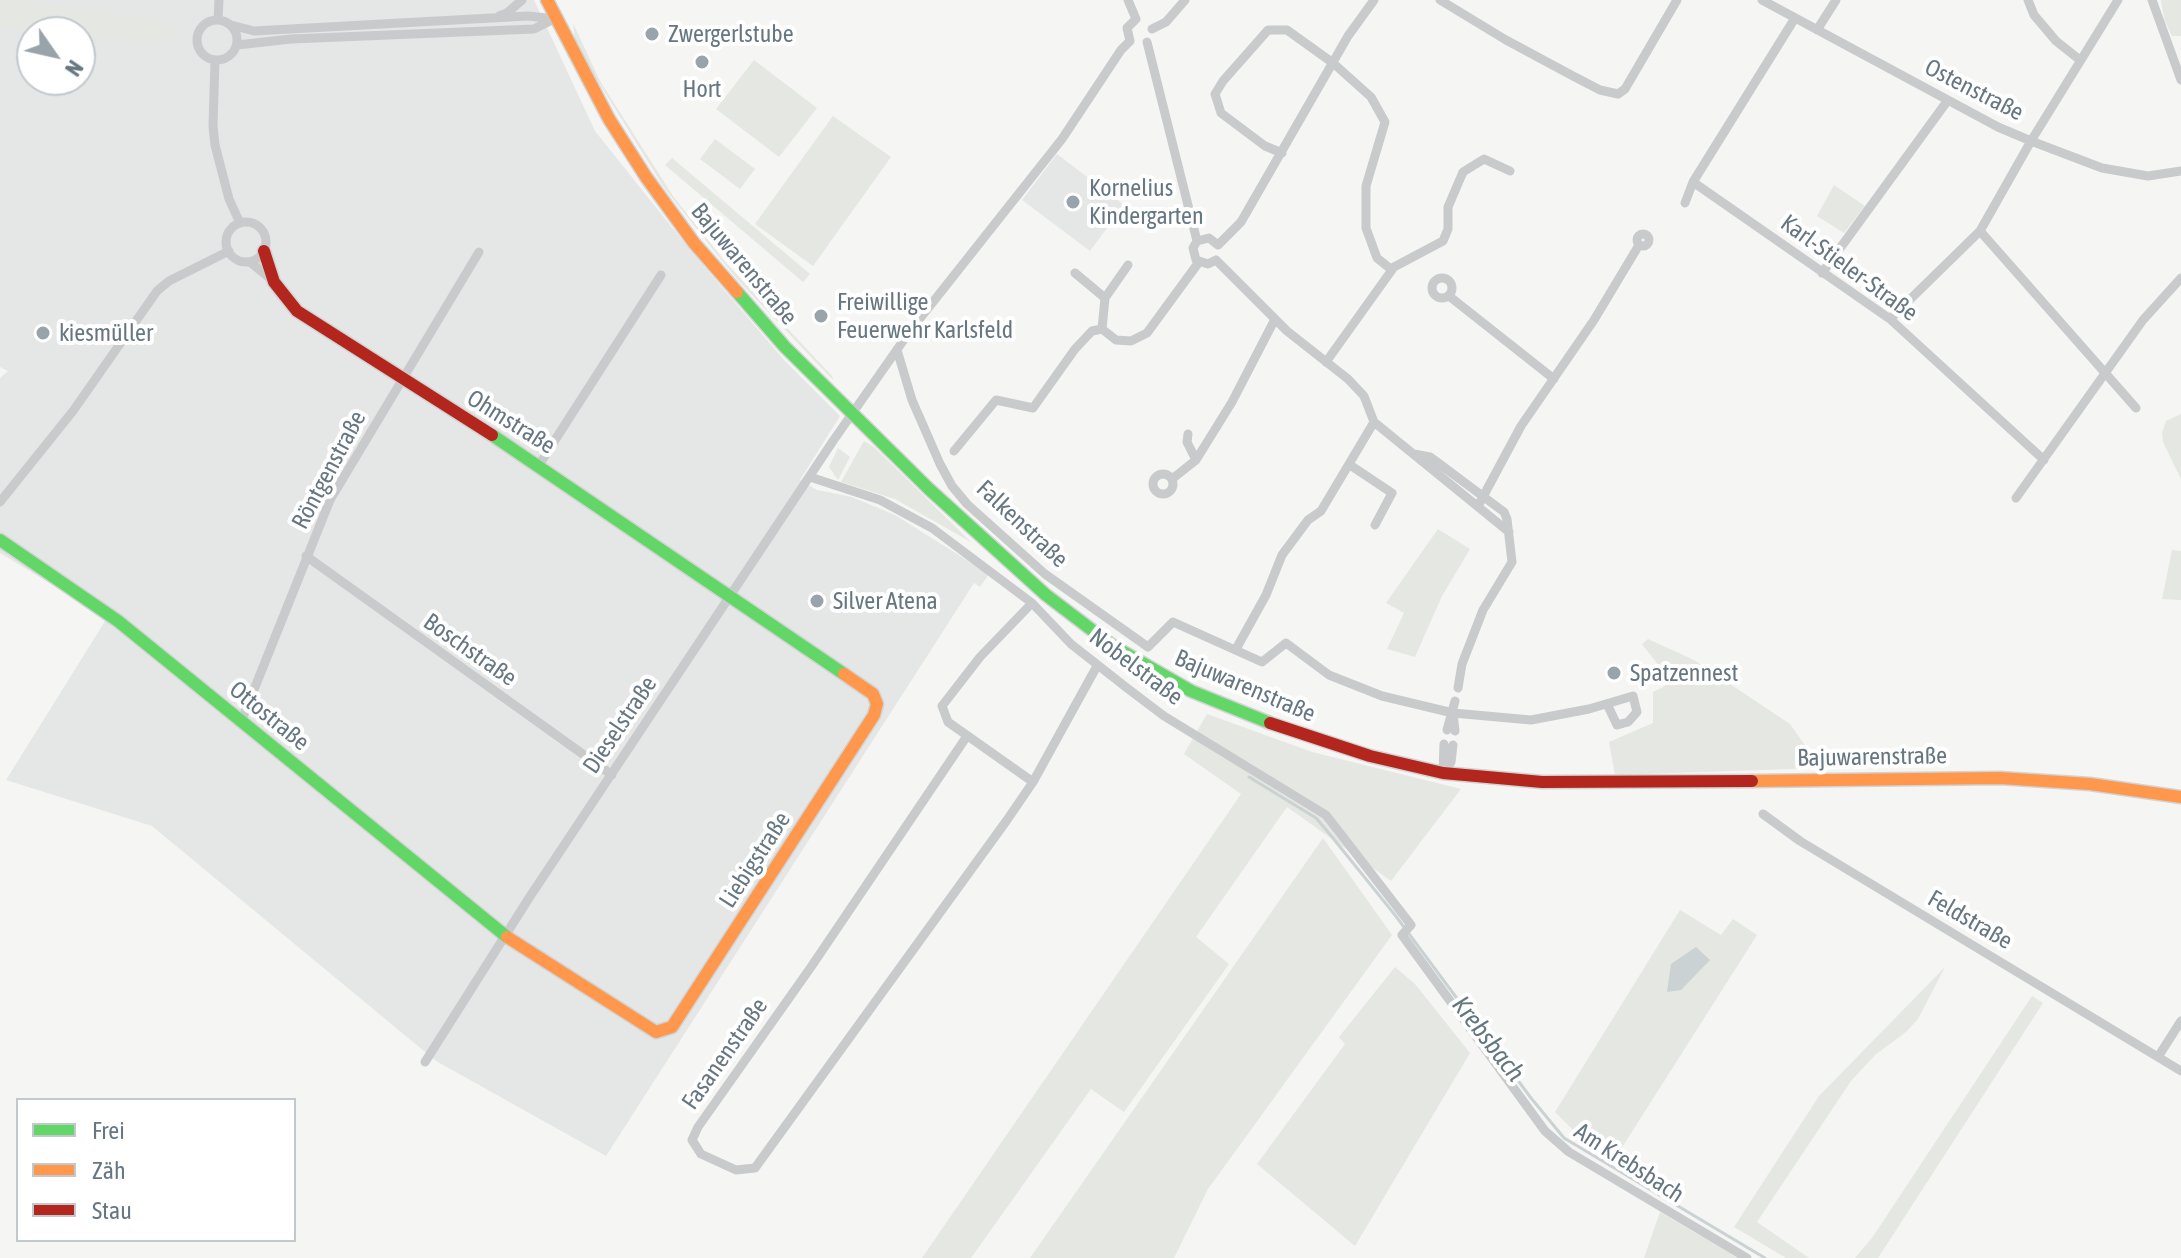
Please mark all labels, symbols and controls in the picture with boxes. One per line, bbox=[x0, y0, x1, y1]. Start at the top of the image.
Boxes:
north arrow bbox=[16, 16, 96, 96]
place label: Zwergerlstube bbox=[668, 20, 794, 48]
marker: Zwergerlstube bbox=[643, 25, 661, 43]
marker: Hort bbox=[693, 53, 711, 71]
street label: Ostenstraße bbox=[1920, 53, 2028, 127]
text: N bbox=[60, 56, 89, 81]
place label: Hort bbox=[683, 75, 721, 103]
place label: Kornelius Kindergarten bbox=[1089, 174, 1204, 230]
marker: Kornelius Kindergarten bbox=[1064, 193, 1082, 211]
street label: Bajuwarenstraße bbox=[685, 197, 803, 331]
street label: Karl-Stieler-Straße bbox=[1775, 209, 1923, 327]
place label: Freiwillige Feuerwehr Karlsfeld bbox=[837, 288, 1013, 344]
marker: Freiwillige Feuerwehr Karlsfeld bbox=[812, 307, 830, 325]
place label: kiesmüller bbox=[59, 319, 153, 347]
marker: kiesmüller bbox=[34, 324, 52, 342]
street label: Ohmstraße bbox=[462, 384, 560, 460]
street label: Röntgenstraße bbox=[286, 406, 372, 534]
street label: Falkenstraße bbox=[970, 474, 1074, 574]
place label: Silver Atena bbox=[833, 587, 938, 615]
marker: Silver Atena bbox=[808, 592, 826, 610]
street label: Boschstraße bbox=[418, 608, 522, 692]
street label: Nobelstraße bbox=[1084, 623, 1188, 711]
street label: Bajuwarenstraße bbox=[1170, 643, 1320, 729]
place label: Spatzennest bbox=[1630, 659, 1738, 687]
marker: Spatzennest bbox=[1605, 664, 1623, 682]
street label: Dieselstraße bbox=[577, 671, 663, 779]
street label: Ottostraße bbox=[223, 675, 315, 757]
street label: Bajuwarenstraße bbox=[1797, 741, 1947, 773]
street label: Liebigstraße bbox=[713, 807, 797, 913]
street label: Feldstraße bbox=[1923, 884, 2017, 956]
water label: Krebsbach bbox=[1445, 990, 1531, 1088]
street label: Fasanenstraße bbox=[676, 993, 774, 1115]
legend bbox=[16, 1098, 296, 1242]
text: Frei bbox=[92, 1117, 125, 1144]
street label: Am Krebsbach bbox=[1569, 1117, 1689, 1209]
text: Zäh bbox=[92, 1157, 126, 1184]
text: Stau bbox=[92, 1197, 132, 1224]

